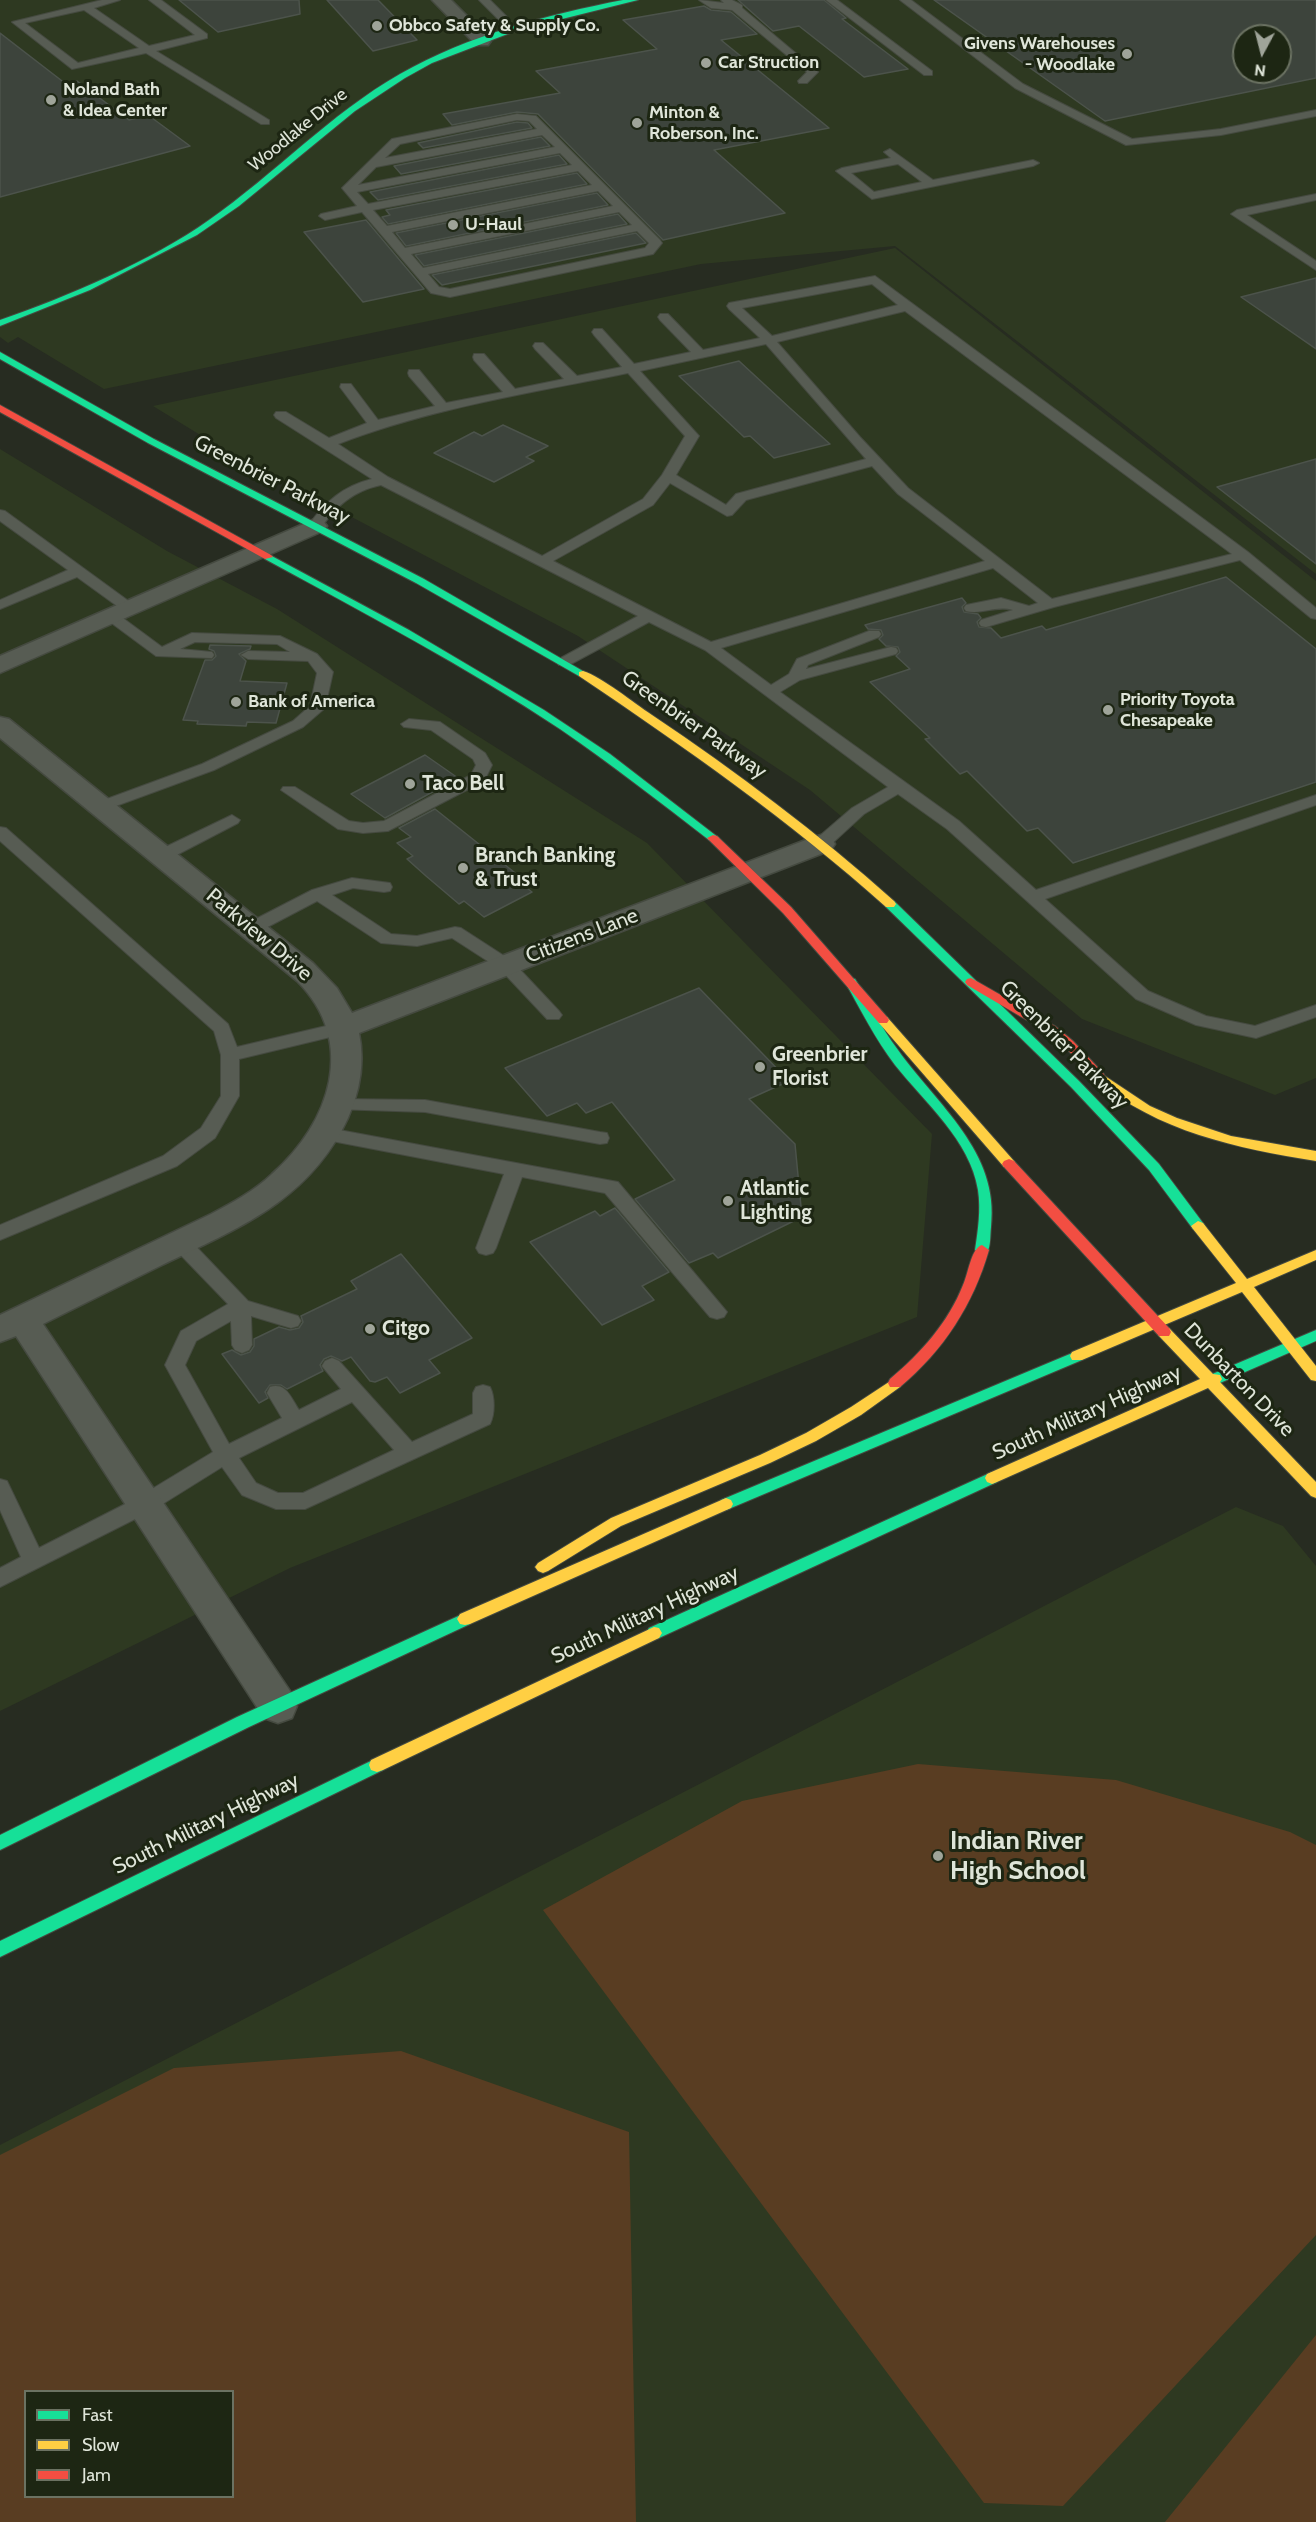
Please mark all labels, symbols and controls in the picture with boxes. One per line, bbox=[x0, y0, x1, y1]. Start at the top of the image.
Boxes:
place label: Obbco Safety & Supply Co. bbox=[389, 15, 600, 37]
marker: Obbco Safety & Supply Co. bbox=[370, 19, 384, 33]
north arrow bbox=[1232, 24, 1292, 84]
place label: Givens Warehouses - Woodlake bbox=[964, 33, 1115, 76]
marker: Givens Warehouses - Woodlake bbox=[1120, 47, 1134, 61]
place label: Car Struction bbox=[718, 52, 819, 74]
marker: Car Struction bbox=[699, 56, 713, 70]
text: N bbox=[1253, 60, 1267, 80]
place label: Noland Bath & Idea Center bbox=[63, 79, 167, 122]
street label: Woodlake Drive bbox=[244, 84, 352, 176]
marker: Noland Bath & Idea Center bbox=[44, 93, 58, 107]
place label: Minton & Roberson, Inc. bbox=[649, 102, 759, 144]
marker: Minton & Roberson, Inc. bbox=[630, 116, 644, 130]
place label: U-Haul bbox=[465, 214, 522, 236]
marker: U-Haul bbox=[446, 218, 460, 232]
street label: Greenbrier Parkway bbox=[190, 430, 354, 530]
street label: Greenbrier Parkway bbox=[616, 665, 772, 785]
place label: Priority Toyota Chesapeake bbox=[1120, 689, 1235, 732]
place label: Bank of America bbox=[248, 691, 375, 713]
marker: Bank of America bbox=[229, 695, 243, 709]
marker: Priority Toyota Chesapeake bbox=[1101, 703, 1115, 717]
place label: Taco Bell bbox=[422, 771, 504, 797]
marker: Taco Bell bbox=[403, 777, 417, 791]
place label: Branch Banking & Trust bbox=[475, 843, 615, 893]
marker: Branch Banking & Trust bbox=[456, 861, 470, 875]
street label: Parkview Drive bbox=[201, 883, 317, 987]
street label: Citizens Lane bbox=[522, 903, 642, 969]
street label: Greenbrier Parkway bbox=[994, 975, 1134, 1115]
place label: Greenbrier Florist bbox=[772, 1042, 867, 1092]
marker: Greenbrier Florist bbox=[753, 1060, 767, 1074]
place label: Atlantic Lighting bbox=[740, 1176, 812, 1226]
marker: Atlantic Lighting bbox=[721, 1194, 735, 1208]
place label: Citgo bbox=[382, 1316, 430, 1342]
street label: Dunbarton Drive bbox=[1178, 1318, 1300, 1442]
marker: Citgo bbox=[363, 1322, 377, 1336]
street label: South Military Highway bbox=[989, 1360, 1185, 1466]
street label: South Military Highway bbox=[547, 1560, 743, 1670]
street label: South Military Highway bbox=[109, 1768, 303, 1880]
place label: Indian River High School bbox=[950, 1825, 1086, 1886]
marker: Indian River High School bbox=[931, 1849, 945, 1863]
legend bbox=[24, 2390, 234, 2498]
text: Fast bbox=[82, 2404, 113, 2426]
text: Slow bbox=[82, 2434, 119, 2456]
text: Jam bbox=[82, 2464, 111, 2486]

